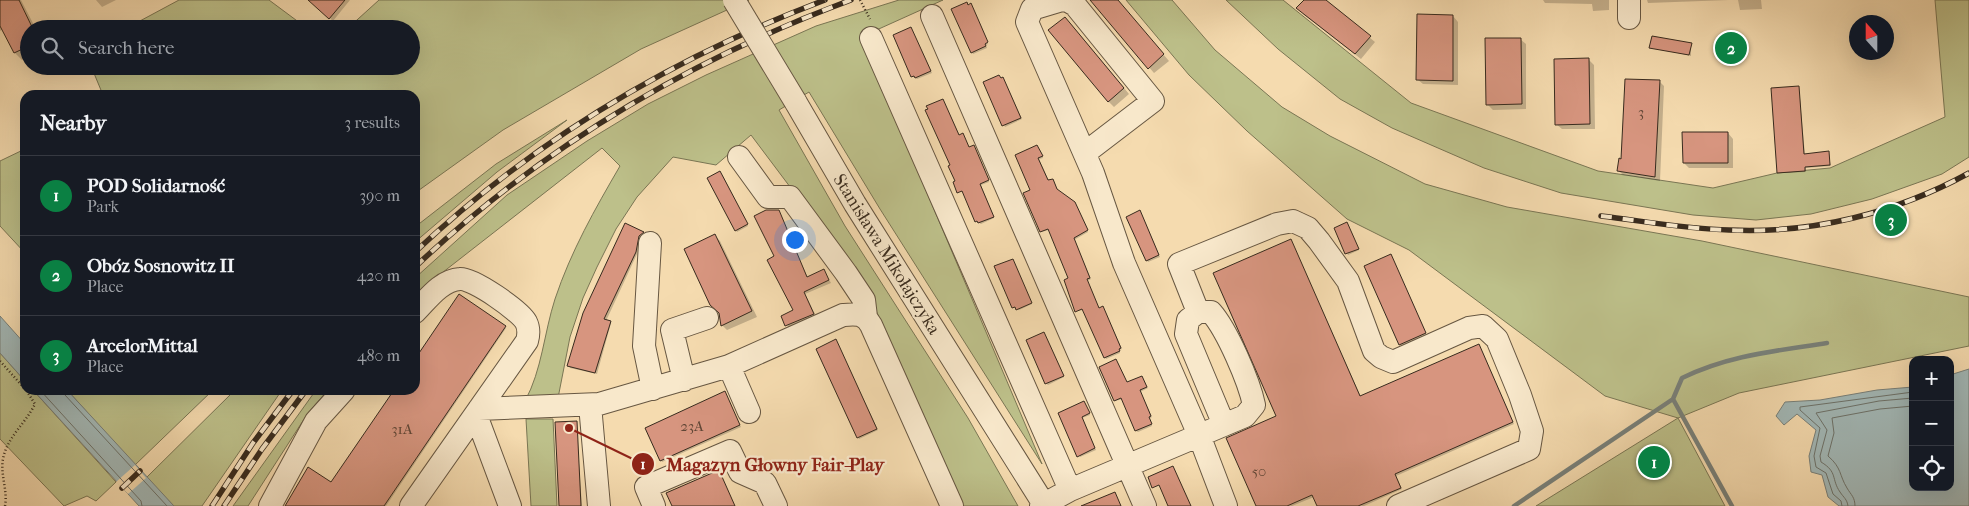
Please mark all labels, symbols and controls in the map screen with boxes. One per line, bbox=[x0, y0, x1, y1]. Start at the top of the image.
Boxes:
north arrow bbox=[1849, 15, 1894, 60]
search box bbox=[20, 20, 420, 75]
pin: 2 bbox=[1715, 29, 1747, 67]
icon: search bbox=[38, 34, 66, 62]
text: Search here bbox=[78, 37, 174, 59]
house number: 3 bbox=[1638, 103, 1644, 121]
text: Nearby bbox=[40, 111, 106, 135]
text: 3 results bbox=[344, 113, 400, 132]
street label: Stanisława Mikołajczyka bbox=[829, 170, 945, 339]
text: POD Solidarność bbox=[87, 175, 225, 197]
text: 1 bbox=[53, 186, 59, 205]
text: 390 m bbox=[359, 186, 400, 205]
text: Park bbox=[87, 197, 119, 216]
pin: 3 bbox=[1875, 201, 1907, 239]
your location bbox=[782, 227, 808, 253]
text: Obóz Sosnowitz II bbox=[87, 255, 234, 277]
text: 2 bbox=[52, 266, 60, 285]
text: 420 m bbox=[357, 266, 400, 285]
text: Place bbox=[87, 277, 123, 296]
text: ArcelorMittal bbox=[87, 335, 198, 357]
text: 3 bbox=[53, 346, 59, 365]
text: 480 m bbox=[357, 346, 400, 365]
map controls bbox=[1909, 356, 1954, 491]
button: + bbox=[1909, 356, 1954, 401]
text: Place bbox=[87, 357, 123, 376]
button: − bbox=[1909, 401, 1954, 446]
house number: 23A bbox=[680, 417, 704, 435]
house number: 31A bbox=[391, 420, 413, 438]
pin: 1 bbox=[1638, 443, 1670, 481]
button: locate bbox=[1909, 446, 1954, 491]
callout: Magazyn Głowny Fair-Play bbox=[631, 447, 894, 481]
text: Magazyn Głowny Fair-Play bbox=[665, 454, 885, 476]
text: 1 bbox=[640, 455, 646, 473]
house number: 50 bbox=[1252, 462, 1266, 480]

